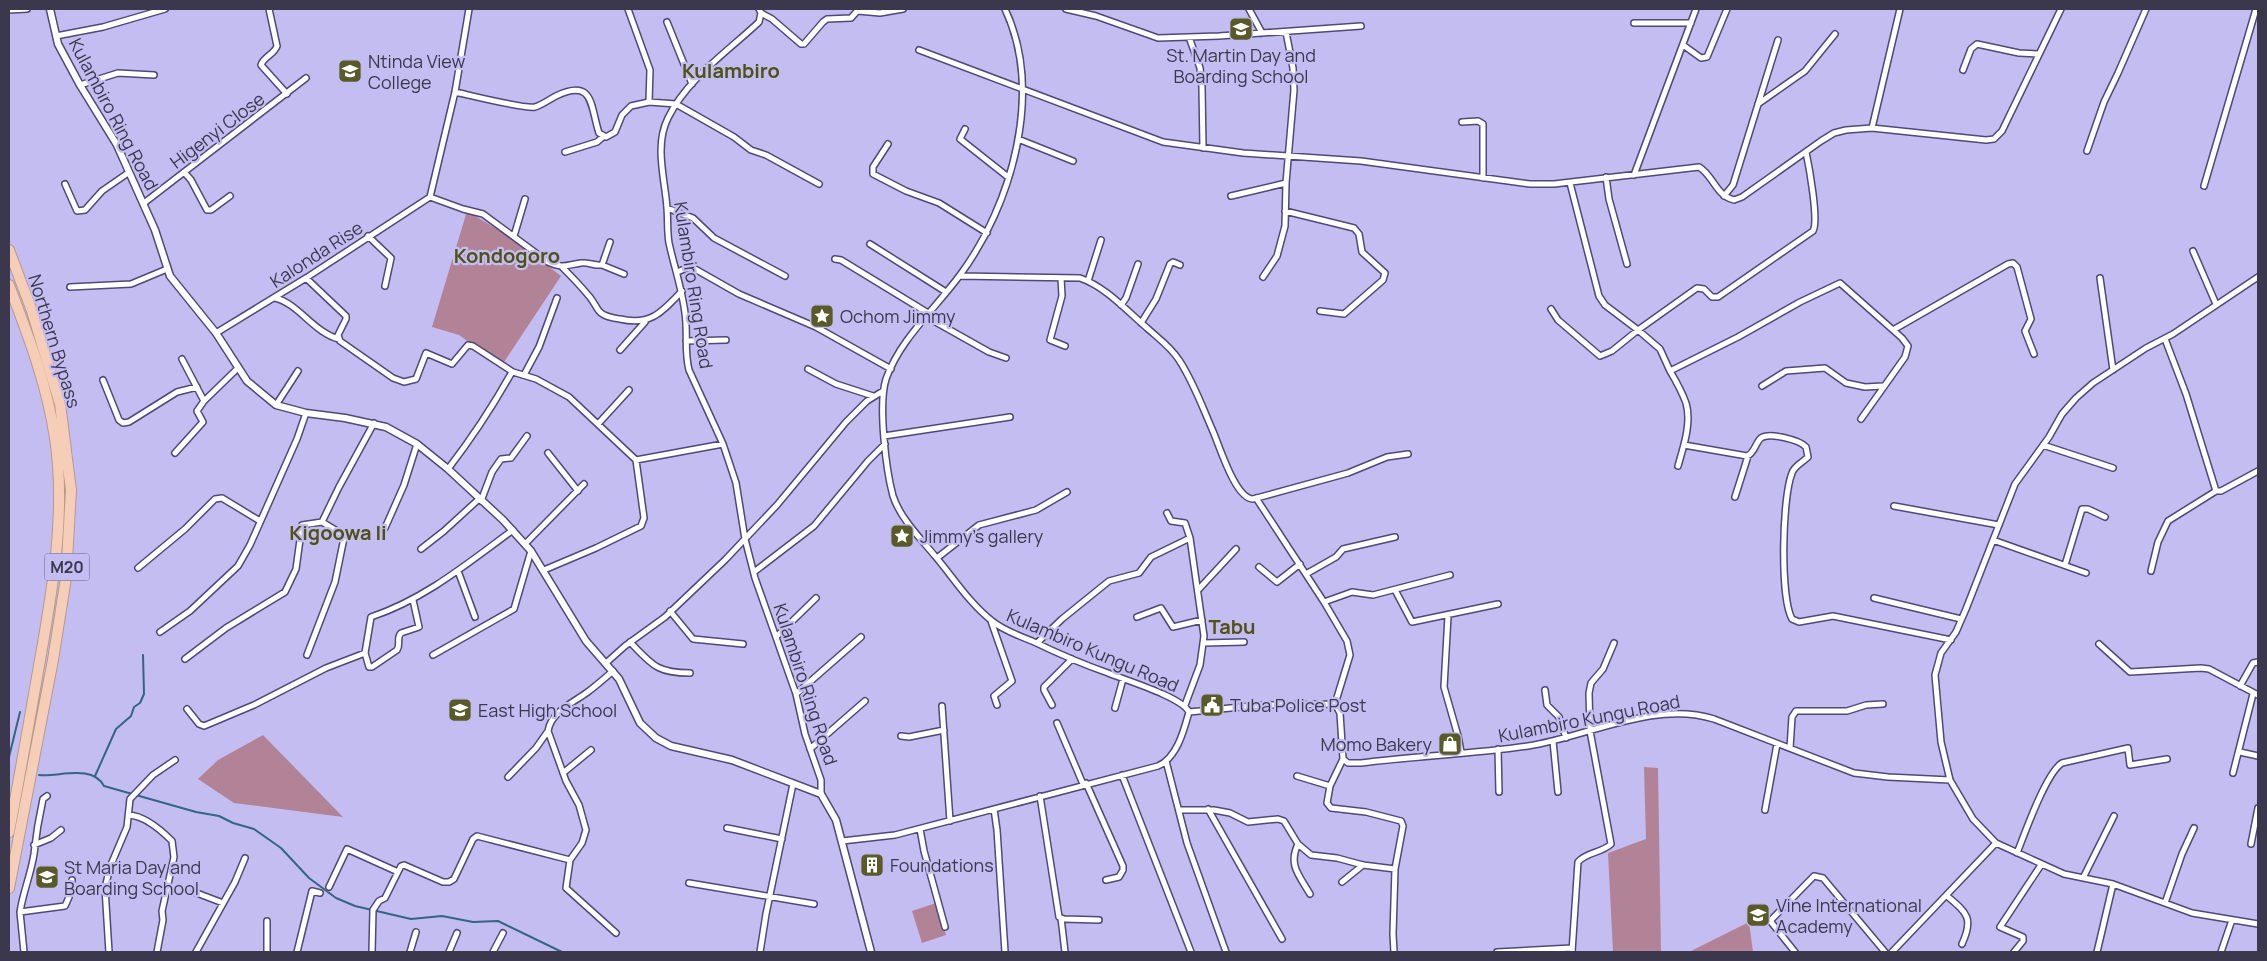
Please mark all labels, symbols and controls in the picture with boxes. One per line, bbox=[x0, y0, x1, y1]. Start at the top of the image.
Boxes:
school or university icon: St. Martin Day and Boarding School bbox=[1228, 16, 1254, 42]
street label: Kulambiro Ring Road bbox=[64, 34, 164, 194]
place label: St. Martin Day and Boarding School bbox=[1166, 43, 1316, 88]
place label: Ntinda View College bbox=[368, 49, 465, 94]
district label: Kulambiro bbox=[682, 57, 780, 84]
school or university icon: Ntinda View College bbox=[337, 58, 363, 84]
street label: Higenyi Close bbox=[165, 87, 269, 173]
street label: Kulambiro Ring Road bbox=[669, 200, 719, 370]
street label: Kalonda Rise bbox=[265, 215, 367, 293]
district label: Kondogoro bbox=[454, 242, 560, 269]
street label: Northern Bypass bbox=[23, 271, 87, 411]
place icon: Ochom Jimmy bbox=[809, 303, 835, 329]
place label: Ochom Jimmy bbox=[840, 304, 956, 328]
district label: Kigoowa Ii bbox=[289, 519, 387, 546]
place icon: Jimmy's gallery bbox=[889, 523, 915, 549]
place label: Jimmy's gallery bbox=[920, 524, 1044, 548]
road number: M20 bbox=[44, 554, 90, 580]
street label: Kulambiro Ring Road bbox=[769, 600, 843, 768]
street label: Kulambiro Kungu Road bbox=[1003, 603, 1183, 697]
district label: Tabu bbox=[1208, 613, 1256, 640]
street label: Kulambiro Kungu Road bbox=[1496, 689, 1682, 747]
public building icon: Tuba Police Post bbox=[1199, 692, 1225, 718]
place label: Tuba Police Post bbox=[1230, 693, 1367, 717]
school or university icon: East High School bbox=[447, 697, 473, 723]
place label: East High School bbox=[478, 698, 617, 722]
shop icon: Momo Bakery bbox=[1437, 731, 1463, 757]
place label: Momo Bakery bbox=[1321, 732, 1432, 756]
building icon: Foundations bbox=[859, 852, 885, 878]
place label: Foundations bbox=[890, 853, 994, 877]
place label: St Maria Day and Boarding School bbox=[64, 855, 201, 900]
school or university icon: St Maria Day and Boarding School bbox=[34, 864, 60, 890]
place label: Vine International Academy bbox=[1776, 893, 1922, 938]
school or university icon: Vine International Academy bbox=[1745, 902, 1771, 928]

